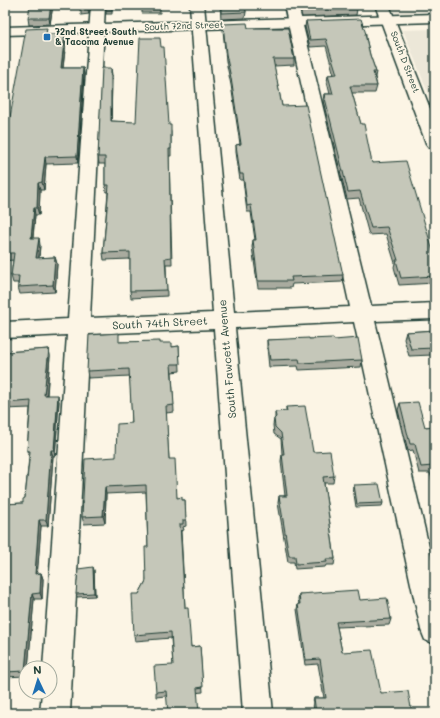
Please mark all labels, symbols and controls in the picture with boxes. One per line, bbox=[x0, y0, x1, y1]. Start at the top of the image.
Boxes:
street label: South 72nd Street bbox=[144, 19, 224, 32]
place label: 72nd Street South & Tacoma Avenue bbox=[55, 26, 137, 47]
street label: South D Street bbox=[389, 30, 422, 94]
marker: 72nd Street South & Tacoma Avenue bbox=[42, 32, 52, 42]
street label: South Fawcett Avenue bbox=[214, 299, 239, 419]
street label: South 74th Street bbox=[112, 313, 208, 332]
north arrow bbox=[18, 660, 58, 700]
text: N bbox=[33, 662, 42, 677]

